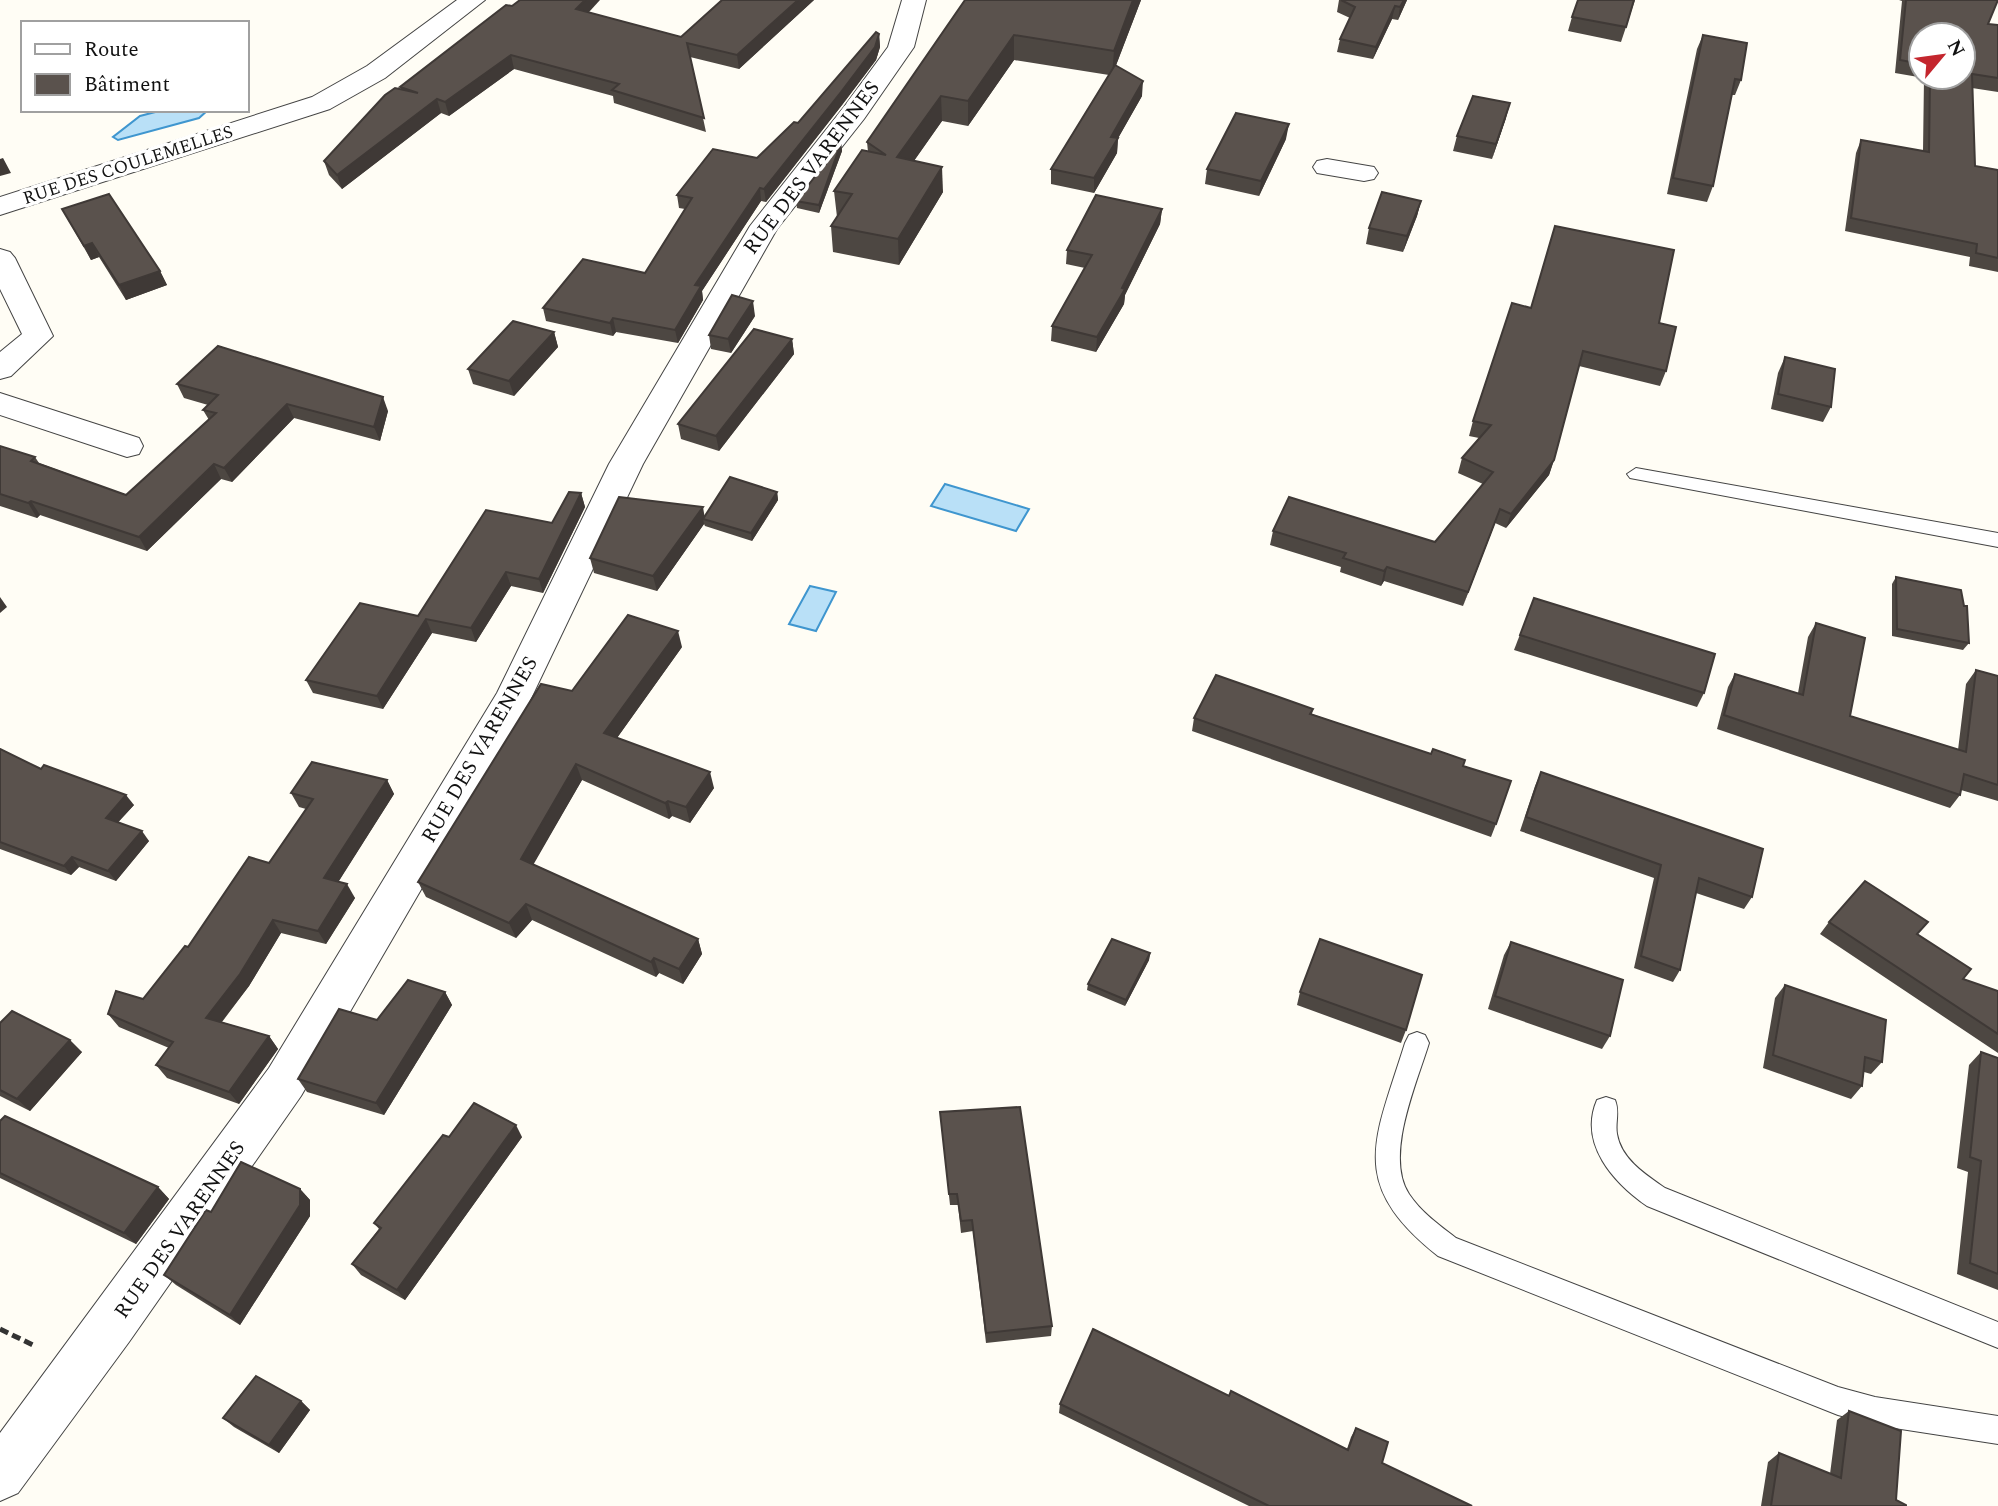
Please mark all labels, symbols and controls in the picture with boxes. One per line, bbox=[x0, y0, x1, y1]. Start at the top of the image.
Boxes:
legend bbox=[21, 21, 248, 112]
north arrow bbox=[1907, 21, 1977, 91]
text: Route bbox=[84, 34, 139, 66]
text: N bbox=[1939, 35, 1972, 62]
text: Bâtiment bbox=[84, 69, 170, 101]
street label: RUE DES VARENNES bbox=[736, 74, 888, 262]
street label: RUE DES COULEMELLES bbox=[19, 118, 237, 212]
street label: RUE DES VARENNES bbox=[413, 651, 547, 849]
street label: RUE DES VARENNES bbox=[106, 1134, 254, 1326]

